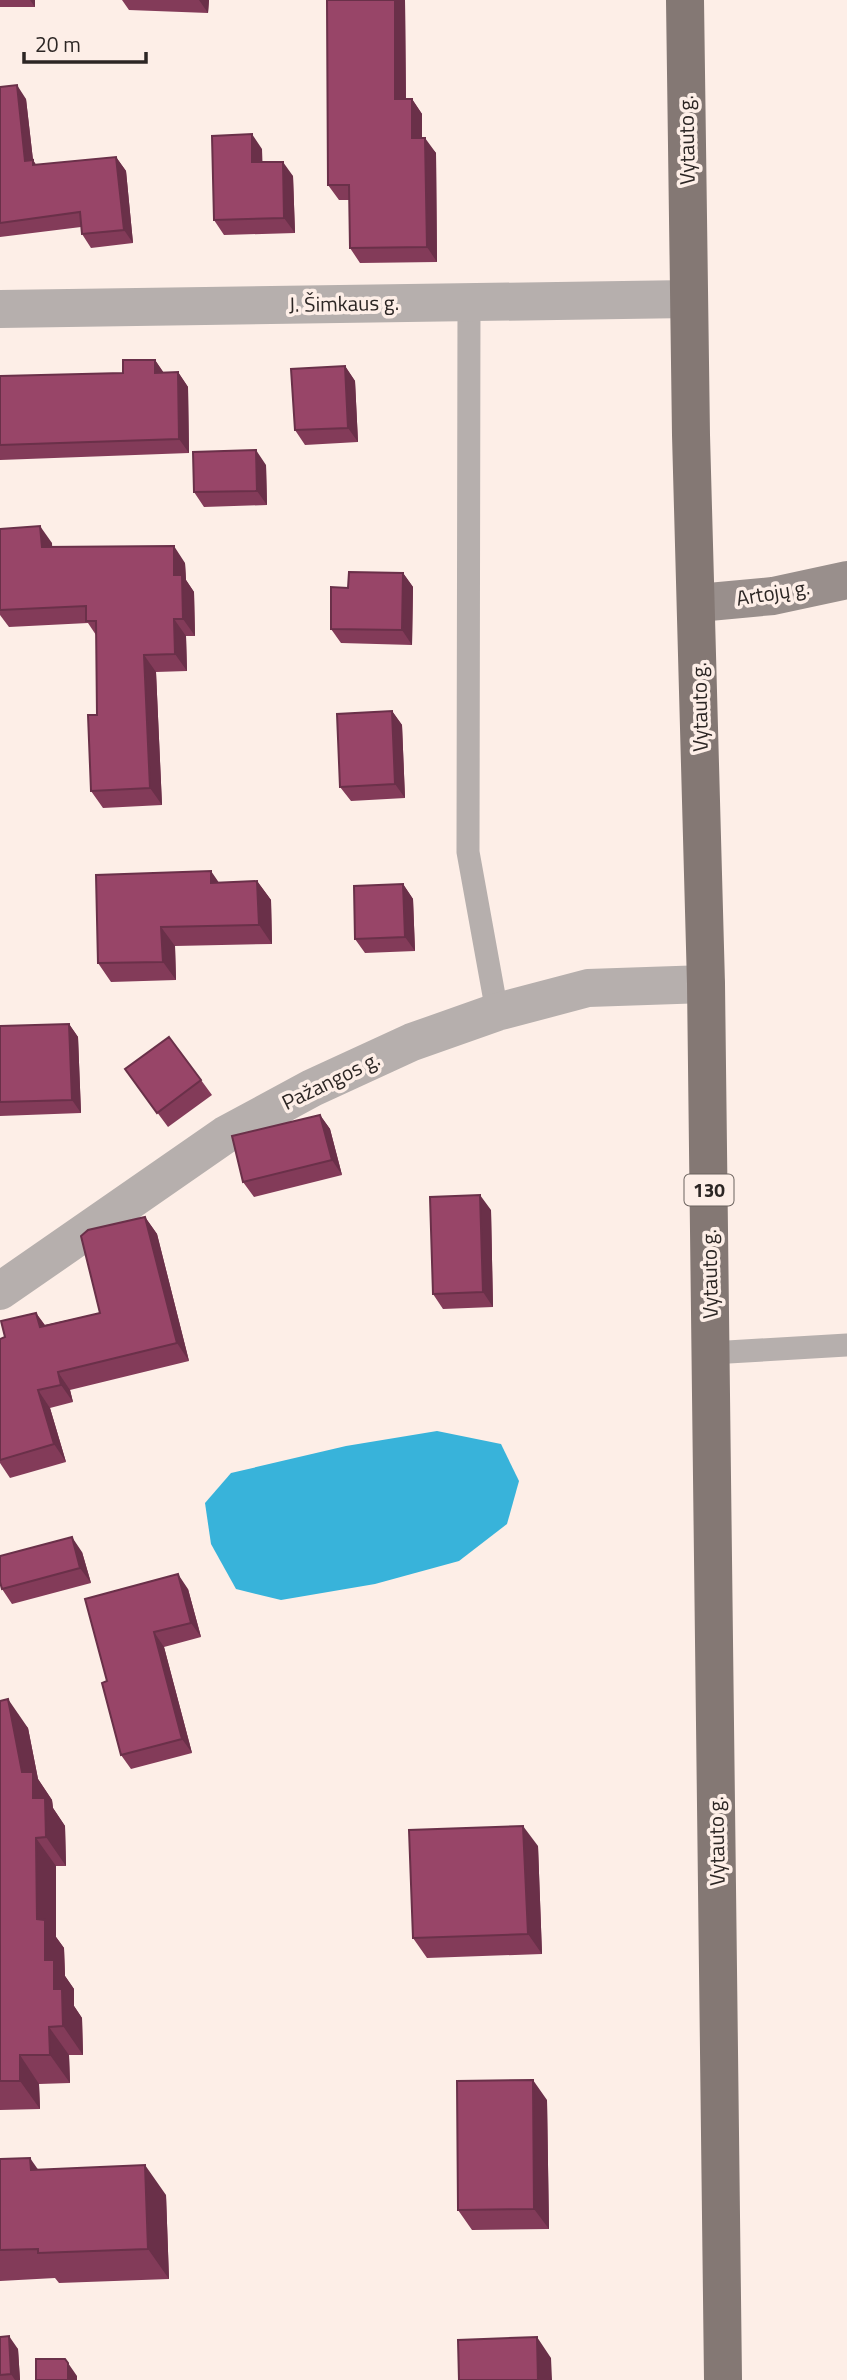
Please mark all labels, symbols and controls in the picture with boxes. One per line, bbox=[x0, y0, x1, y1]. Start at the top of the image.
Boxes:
scale bar bbox=[24, 21, 147, 65]
text: 20 m bbox=[35, 28, 81, 60]
street label: Vytauto g. bbox=[669, 95, 703, 185]
street label: J. Šimkaus g. bbox=[289, 286, 399, 320]
street label: Artojų g. bbox=[734, 570, 812, 614]
street label: Vytauto g. bbox=[682, 662, 716, 752]
street label: Pažangos g. bbox=[276, 1043, 385, 1118]
road number: 130 bbox=[684, 1174, 734, 1206]
street label: Vytauto g. bbox=[692, 1229, 726, 1319]
street label: Vytauto g. bbox=[699, 1796, 733, 1886]

